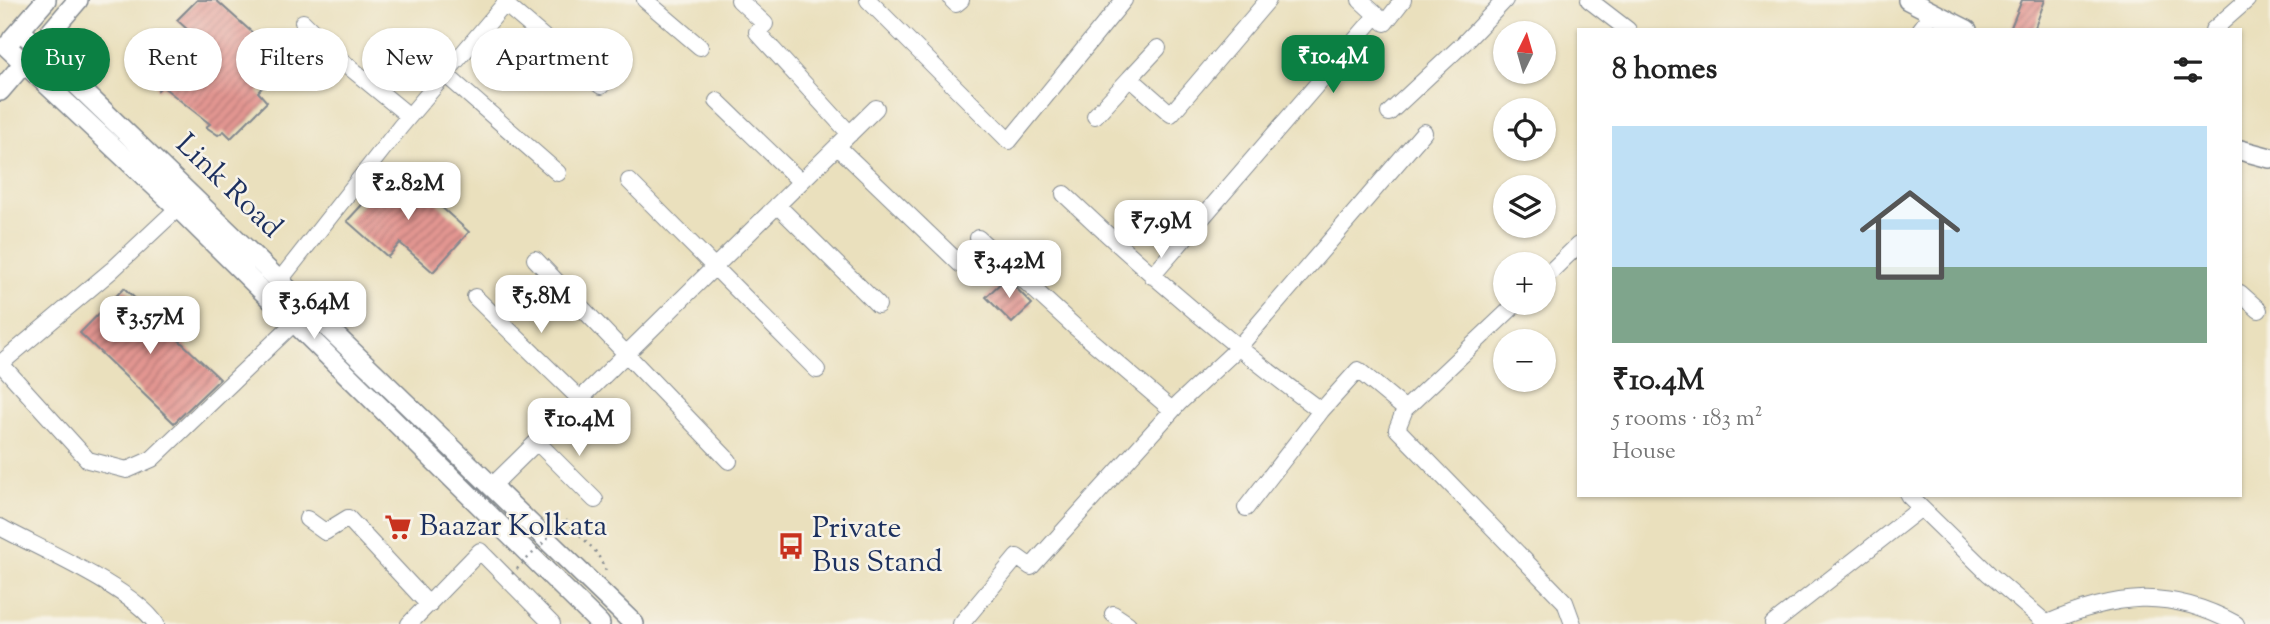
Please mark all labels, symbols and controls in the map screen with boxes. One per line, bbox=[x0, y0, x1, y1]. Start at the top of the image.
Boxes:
north arrow bbox=[1493, 21, 1556, 84]
map controls bbox=[1493, 21, 1556, 392]
chip: Buy bbox=[21, 28, 110, 91]
chip: Rent bbox=[124, 28, 222, 91]
chip: Filters bbox=[236, 28, 348, 91]
chip: New bbox=[362, 28, 457, 91]
chip: Apartment bbox=[471, 28, 633, 91]
pin: ₹10.4M bbox=[1276, 36, 1390, 95]
text: ₹10.4M bbox=[1298, 41, 1368, 74]
text: 8 homes bbox=[1612, 49, 1717, 92]
icon: filters bbox=[2169, 51, 2207, 89]
button: locate bbox=[1493, 98, 1556, 161]
street label: Link Road bbox=[165, 125, 291, 249]
pin: ₹2.82M bbox=[351, 162, 465, 222]
text: ₹2.82M bbox=[372, 168, 444, 201]
icon: home bbox=[1847, 172, 1973, 298]
button: layers bbox=[1493, 175, 1556, 238]
pin: ₹7.9M bbox=[1112, 201, 1210, 260]
text: ₹7.9M bbox=[1130, 206, 1192, 239]
pin: ₹3.42M bbox=[952, 240, 1066, 300]
text: ₹3.42M bbox=[973, 246, 1045, 279]
button: + bbox=[1493, 252, 1556, 315]
pin: ₹5.8M bbox=[492, 276, 590, 335]
text: ₹5.8M bbox=[511, 281, 571, 314]
pin: ₹3.64M bbox=[257, 282, 371, 341]
text: ₹3.64M bbox=[278, 287, 350, 320]
pin: ₹3.57M bbox=[93, 296, 207, 356]
text: ₹3.57M bbox=[116, 302, 184, 335]
button: − bbox=[1493, 329, 1556, 392]
text: ₹10.4M bbox=[1612, 360, 1704, 403]
pin: ₹10.4M bbox=[522, 398, 636, 458]
text: 5 rooms · 183 m² bbox=[1612, 403, 1763, 436]
text: ₹10.4M bbox=[544, 404, 614, 437]
text: House bbox=[1612, 436, 1676, 469]
place label: Baazar Kolkata bbox=[419, 506, 607, 549]
place label: Private Bus Stand bbox=[812, 508, 943, 585]
supermarket icon: Baazar Kolkata bbox=[383, 512, 413, 542]
bus stop icon: Private Bus Stand bbox=[776, 531, 806, 561]

